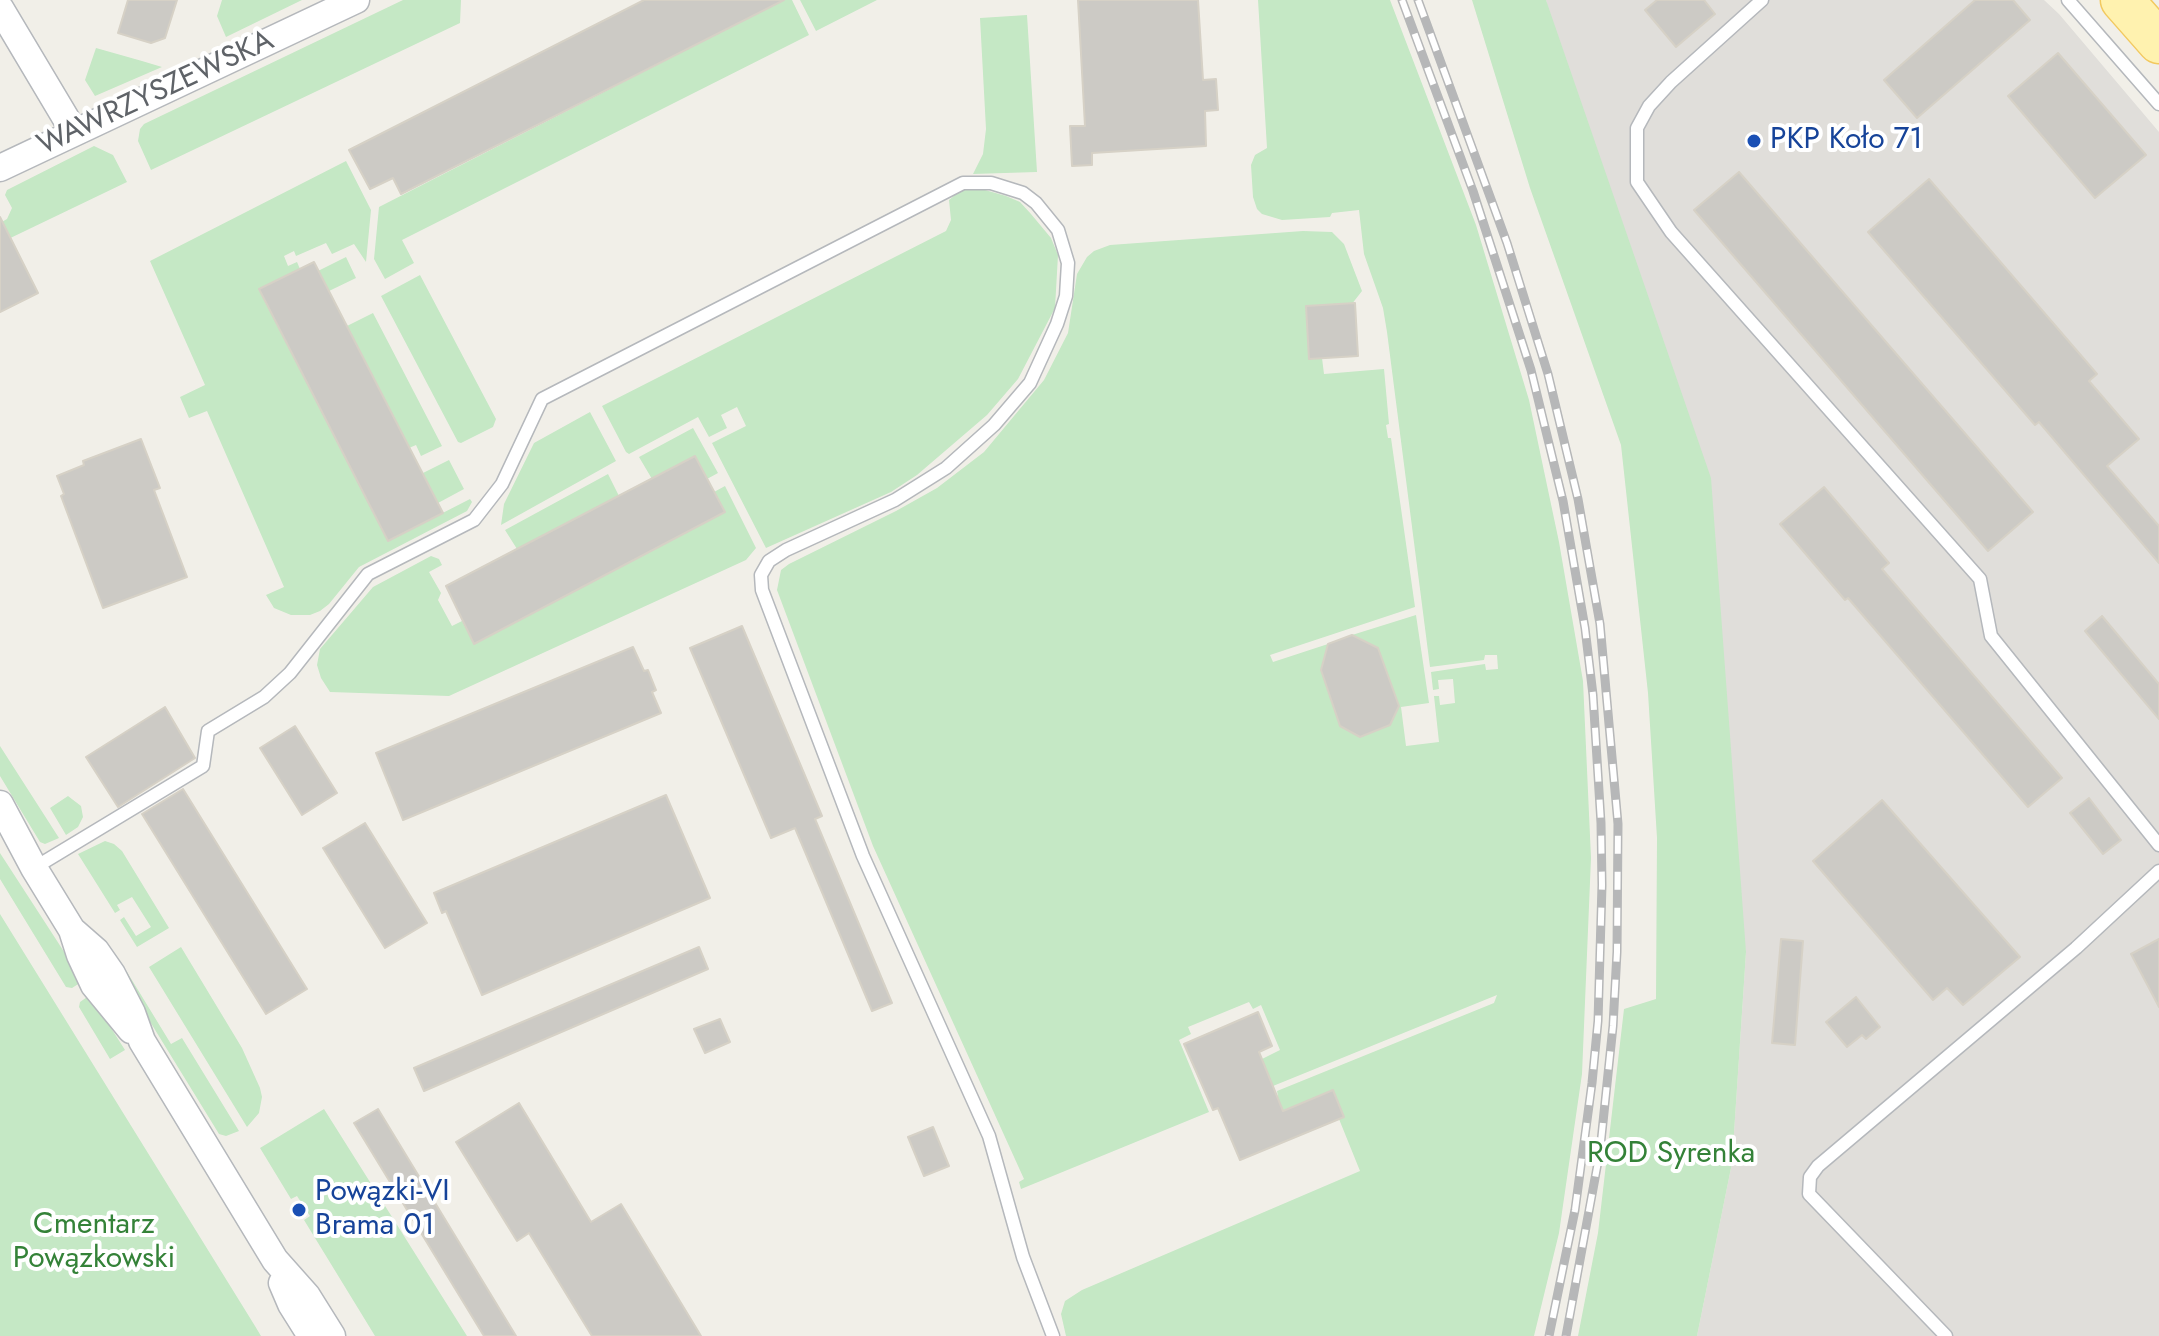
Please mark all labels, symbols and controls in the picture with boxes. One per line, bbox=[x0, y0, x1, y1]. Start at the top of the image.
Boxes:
street label: WAWRZYSZEWSKA bbox=[32, 24, 280, 164]
place label: PKP Koło 71 bbox=[1770, 123, 1923, 159]
marker: PKP Koło 71 bbox=[1745, 132, 1763, 150]
park label: ROD Syrenka bbox=[1587, 1137, 1755, 1173]
place label: Powązki-VI Brama 01 bbox=[315, 1175, 450, 1246]
marker: Powązki-VI Brama 01 bbox=[290, 1201, 308, 1219]
park label: Cmentarz Powązkowski bbox=[13, 1208, 175, 1278]

